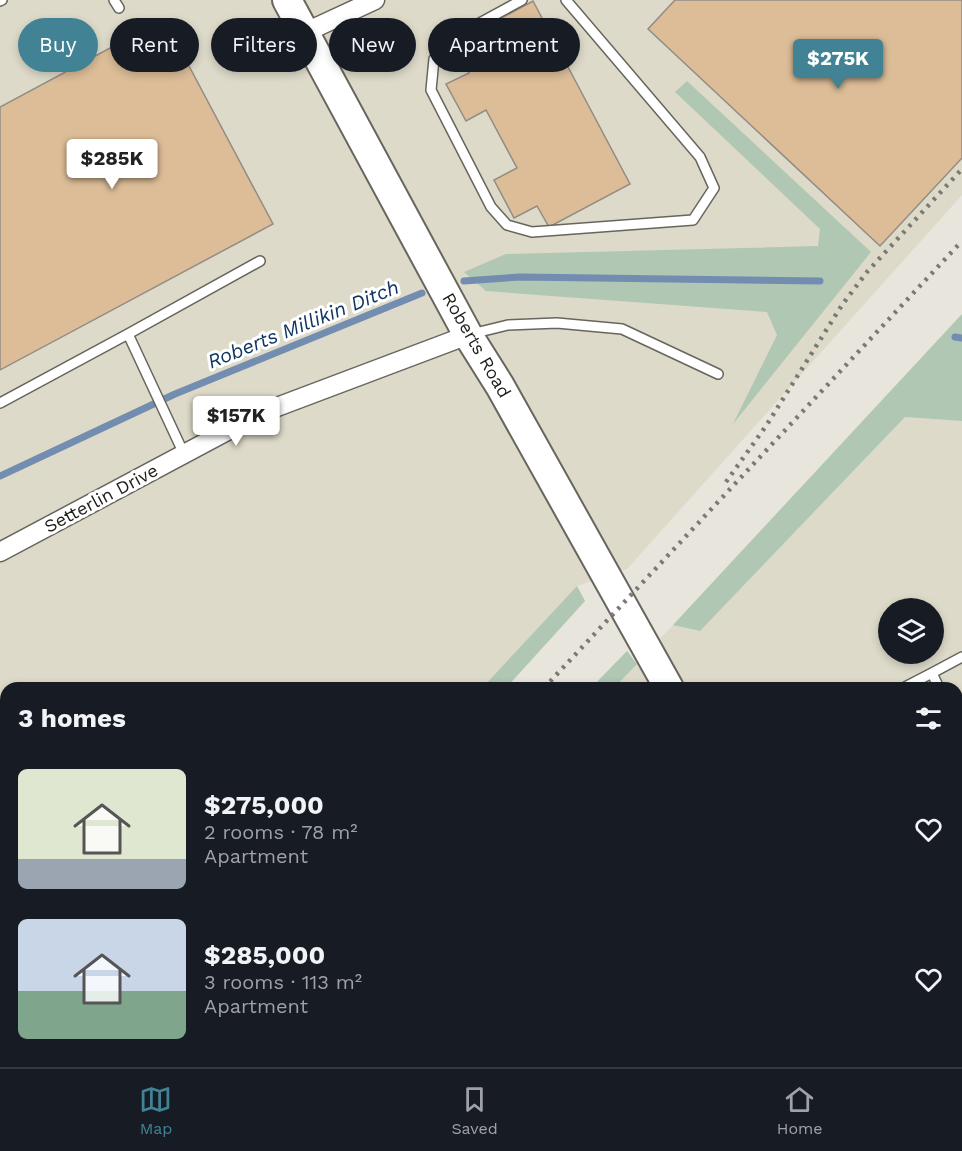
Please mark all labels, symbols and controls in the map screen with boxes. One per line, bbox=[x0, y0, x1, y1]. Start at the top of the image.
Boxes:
chip: Buy bbox=[18, 18, 98, 72]
chip: Rent bbox=[110, 18, 199, 72]
chip: Filters bbox=[211, 18, 317, 72]
chip: New bbox=[329, 18, 416, 72]
chip: Apartment bbox=[428, 18, 580, 72]
pin: $275K bbox=[796, 39, 880, 90]
text: $275K bbox=[807, 46, 869, 70]
pin: $285K bbox=[70, 139, 154, 190]
text: $285K bbox=[81, 146, 143, 170]
water label: Roberts Millikin Ditch bbox=[204, 275, 402, 373]
street label: Roberts Road bbox=[438, 289, 516, 401]
pin: $157K bbox=[194, 396, 278, 447]
text: $157K bbox=[207, 403, 265, 427]
street label: Setterlin Drive bbox=[41, 459, 161, 537]
map controls bbox=[878, 598, 944, 664]
button: layers bbox=[878, 598, 944, 664]
icon: filters bbox=[912, 702, 945, 735]
text: 3 homes bbox=[18, 703, 126, 733]
text: $275,000 bbox=[204, 790, 324, 820]
icon: home bbox=[66, 793, 138, 865]
icon: heart bbox=[912, 813, 945, 846]
text: 2 rooms · 78 m² bbox=[204, 820, 358, 844]
text: Apartment bbox=[204, 844, 308, 868]
text: $285,000 bbox=[204, 940, 325, 970]
icon: home bbox=[66, 943, 138, 1015]
icon: heart bbox=[912, 963, 945, 996]
text: 3 rooms · 113 m² bbox=[204, 970, 362, 994]
text: Apartment bbox=[204, 994, 308, 1018]
tab: Map bbox=[139, 1083, 172, 1138]
tab: Saved bbox=[451, 1083, 498, 1138]
tab: Home bbox=[777, 1083, 823, 1138]

